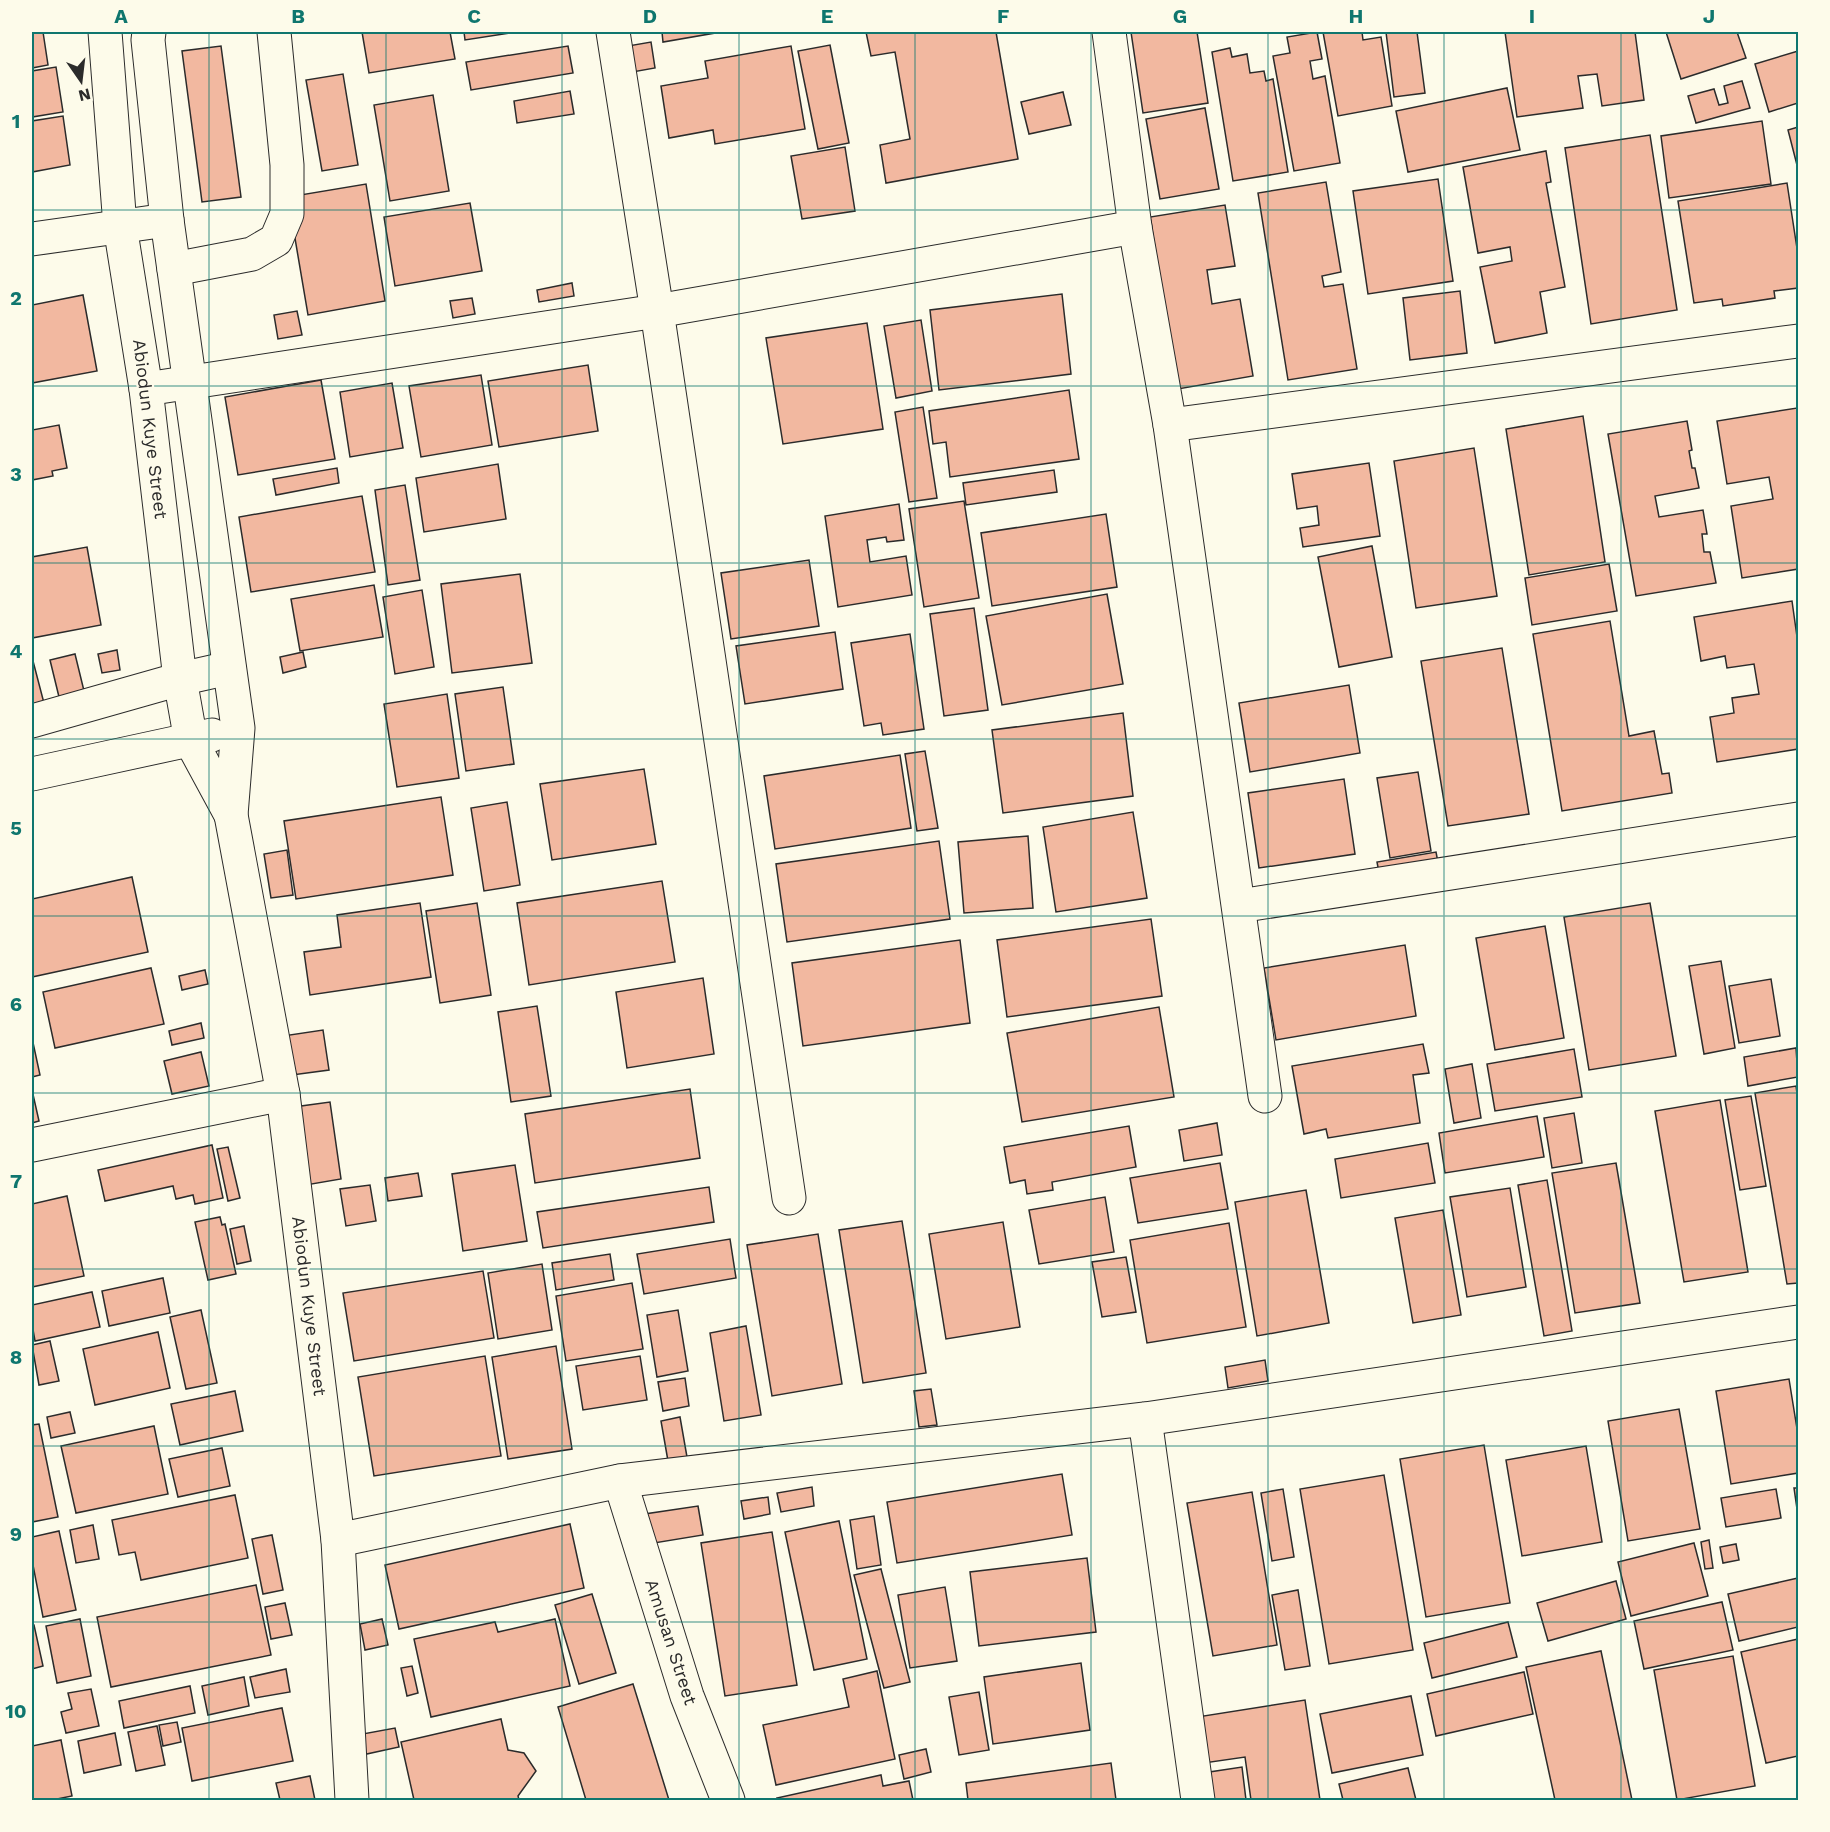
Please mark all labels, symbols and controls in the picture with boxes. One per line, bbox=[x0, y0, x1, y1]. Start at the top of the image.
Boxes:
text: A bbox=[114, 4, 128, 28]
text: B bbox=[291, 4, 305, 28]
text: C bbox=[467, 4, 481, 28]
text: D bbox=[643, 4, 657, 28]
text: E bbox=[821, 4, 833, 28]
text: F bbox=[997, 4, 1009, 28]
text: G bbox=[1173, 4, 1187, 28]
text: H bbox=[1349, 4, 1363, 28]
text: I bbox=[1529, 4, 1535, 28]
text: J bbox=[1703, 4, 1715, 28]
north arrow bbox=[51, 51, 111, 111]
text: N bbox=[76, 84, 93, 106]
text: 1 bbox=[12, 109, 20, 133]
text: 2 bbox=[10, 286, 22, 310]
street label: Abiodun Kuye Street bbox=[129, 338, 172, 520]
text: 3 bbox=[10, 462, 22, 486]
text: 4 bbox=[10, 639, 23, 663]
text: 5 bbox=[10, 816, 22, 840]
text: 6 bbox=[10, 992, 22, 1016]
text: 7 bbox=[10, 1169, 22, 1193]
street label: Abiodun Kuye Street bbox=[288, 1215, 331, 1397]
text: 8 bbox=[10, 1345, 22, 1369]
text: 9 bbox=[10, 1522, 22, 1546]
street label: Amusan Street bbox=[641, 1576, 702, 1708]
text: 10 bbox=[5, 1699, 27, 1723]

